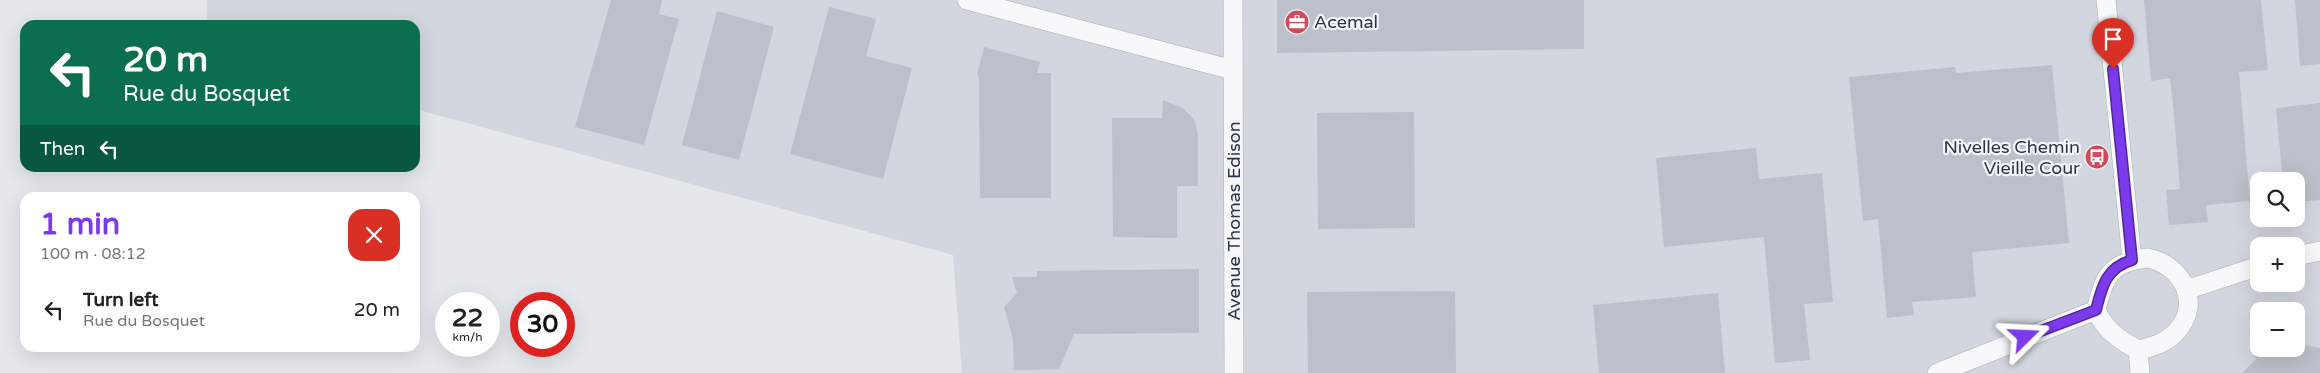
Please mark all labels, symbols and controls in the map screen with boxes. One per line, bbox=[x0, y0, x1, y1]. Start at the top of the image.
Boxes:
office icon: Acemal bbox=[1284, 9, 1310, 35]
place label: Acemal bbox=[1314, 11, 1378, 33]
pin bbox=[2092, 18, 2134, 69]
icon: arrive bbox=[2099, 25, 2127, 53]
text: 20 m bbox=[123, 39, 208, 81]
icon: left bbox=[40, 40, 105, 105]
text: Rue du Bosquet bbox=[123, 81, 290, 107]
street label: Avenue Thomas Edison bbox=[1223, 121, 1245, 321]
icon: left bbox=[95, 135, 123, 163]
place label: Nivelles Chemin Vieille Cour bbox=[1944, 136, 2080, 179]
text: Then bbox=[40, 138, 85, 160]
bus stop icon: Nivelles Chemin Vieille Cour bbox=[2084, 144, 2110, 170]
map controls bbox=[2250, 172, 2305, 357]
button: search bbox=[2250, 172, 2305, 227]
text: 1 min bbox=[40, 206, 120, 243]
button: close bbox=[348, 209, 400, 261]
button: + bbox=[2250, 237, 2305, 292]
text: 100 m · 08:12 bbox=[40, 244, 146, 264]
text: Turn left bbox=[83, 289, 159, 311]
speed limit sign: 30 bbox=[510, 292, 575, 357]
icon: left bbox=[40, 296, 68, 324]
text: 20 m bbox=[354, 299, 400, 321]
button: − bbox=[2250, 302, 2305, 357]
text: 22 bbox=[452, 303, 483, 333]
position arrow bbox=[1998, 310, 2050, 362]
text: Rue du Bosquet bbox=[83, 311, 205, 331]
text: km/h bbox=[452, 330, 483, 344]

